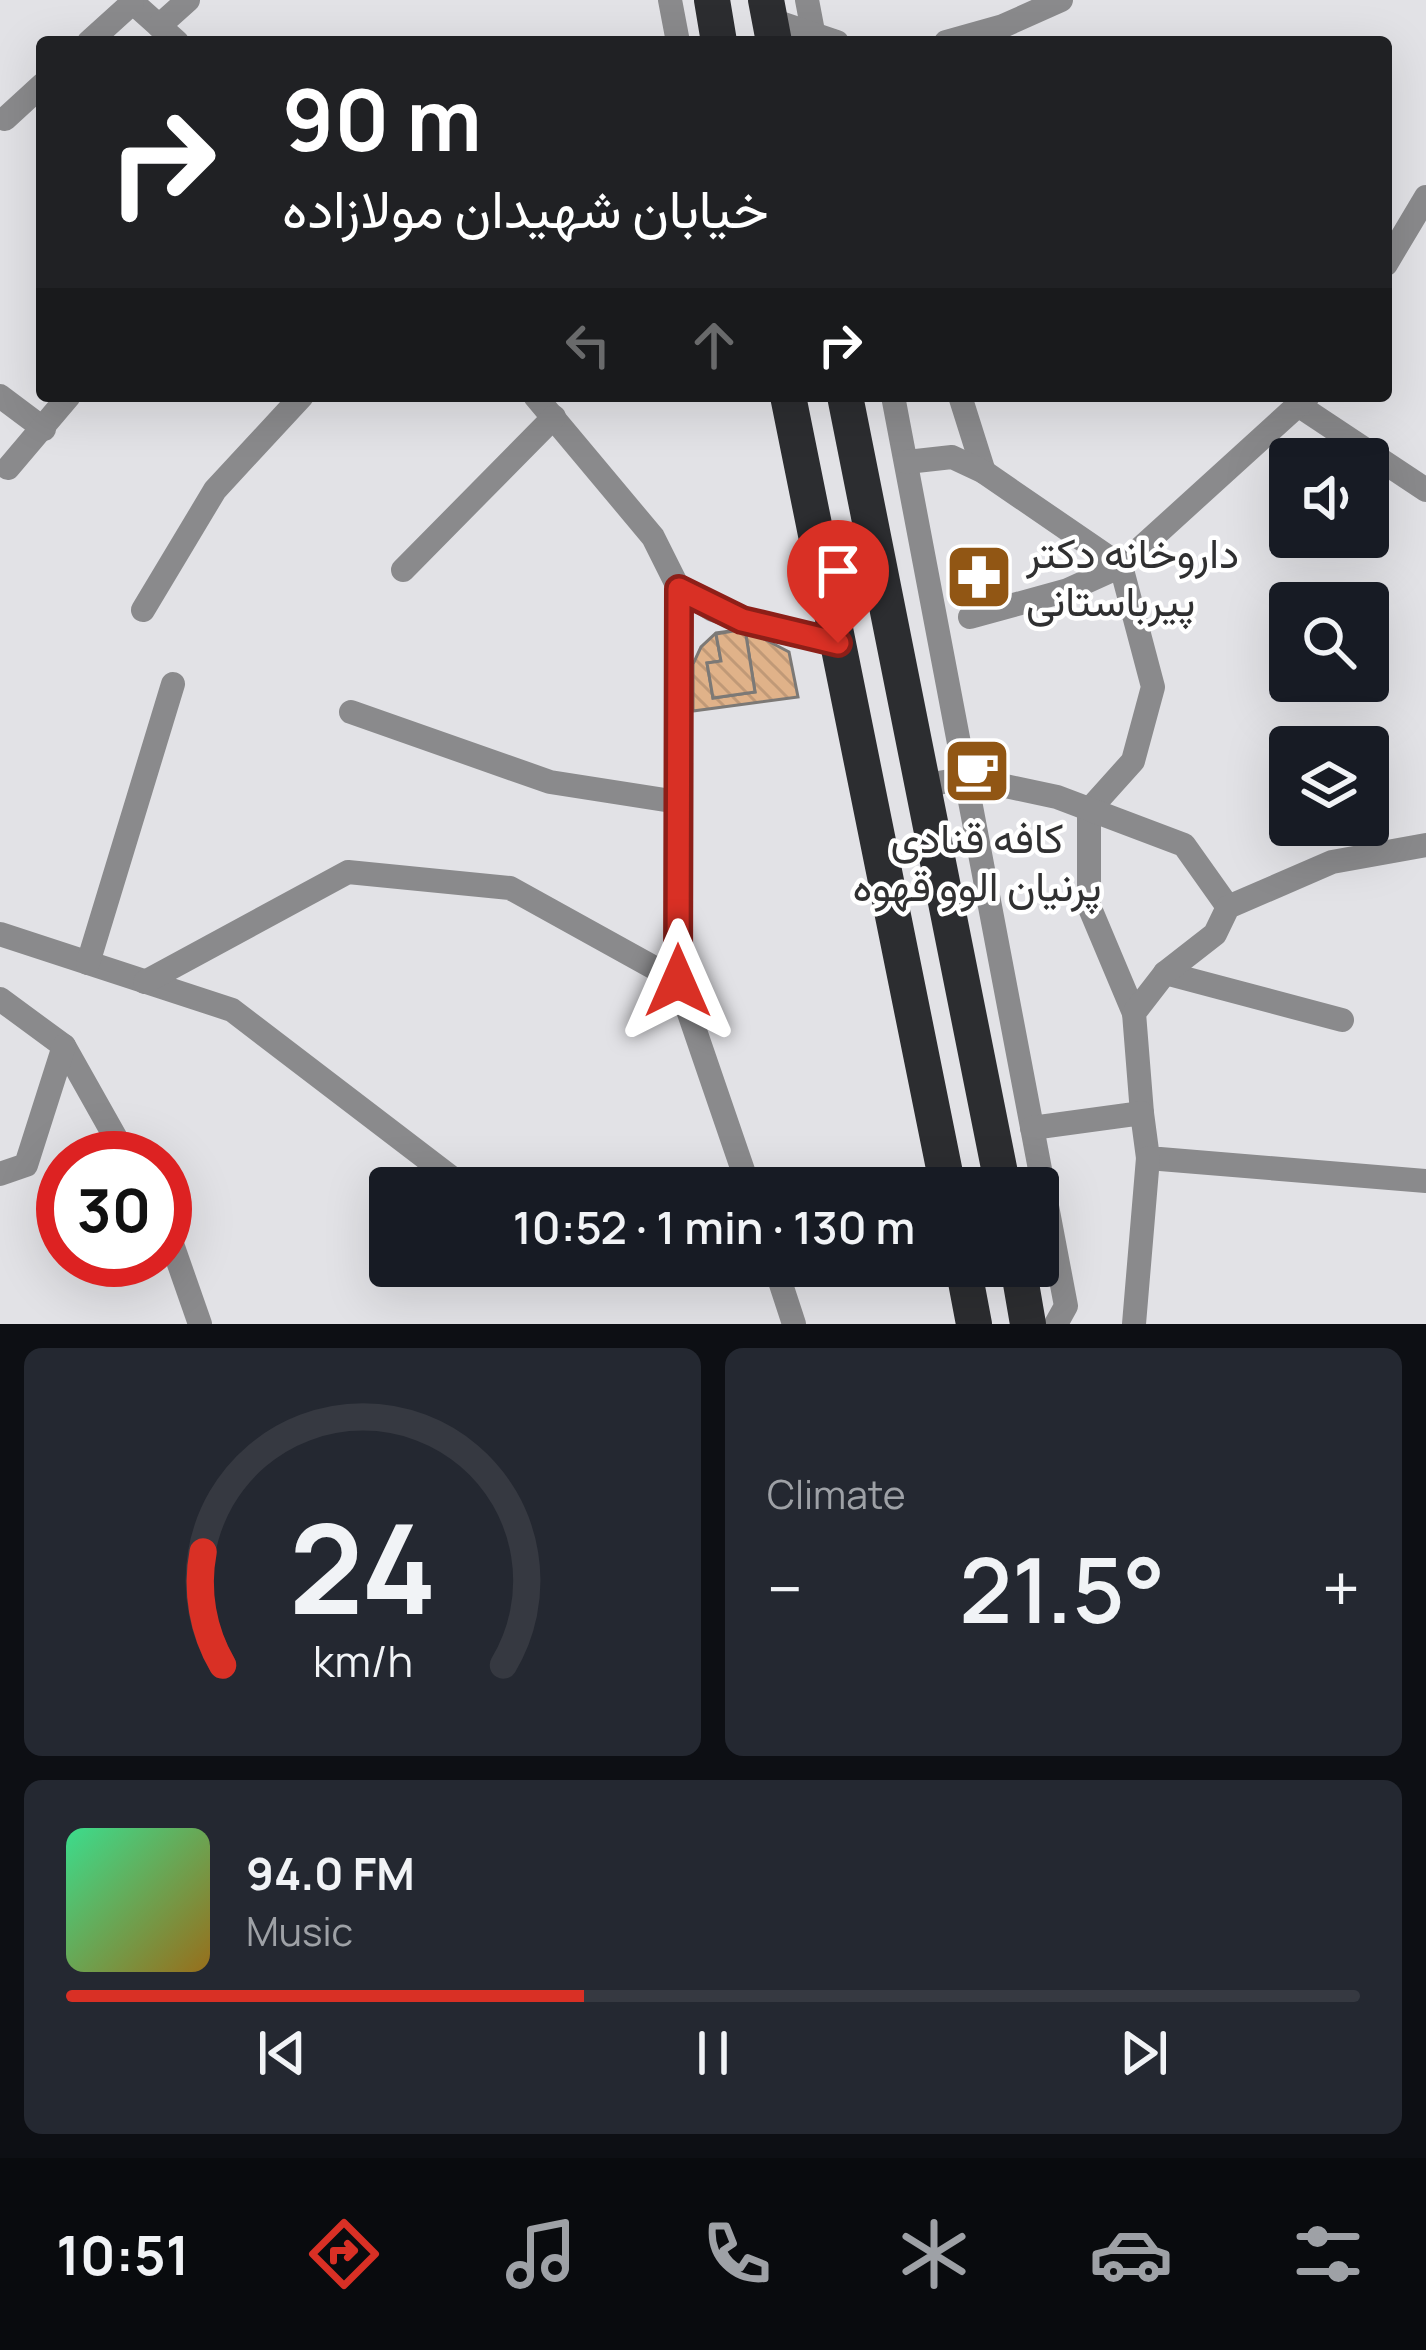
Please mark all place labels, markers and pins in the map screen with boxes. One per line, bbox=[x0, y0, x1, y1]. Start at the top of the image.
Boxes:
pin bbox=[787, 520, 889, 643]
place label: داروخانه دکتر پیرباستانی bbox=[1025, 523, 1239, 630]
pharmacy icon: داروخانه دکتر پیرباستانی bbox=[944, 542, 1014, 612]
cafe icon: کافه قنادی پرنیان الوو قهوه bbox=[942, 736, 1012, 806]
place label: کافه قنادی پرنیان الوو قهوه bbox=[853, 808, 1101, 915]

